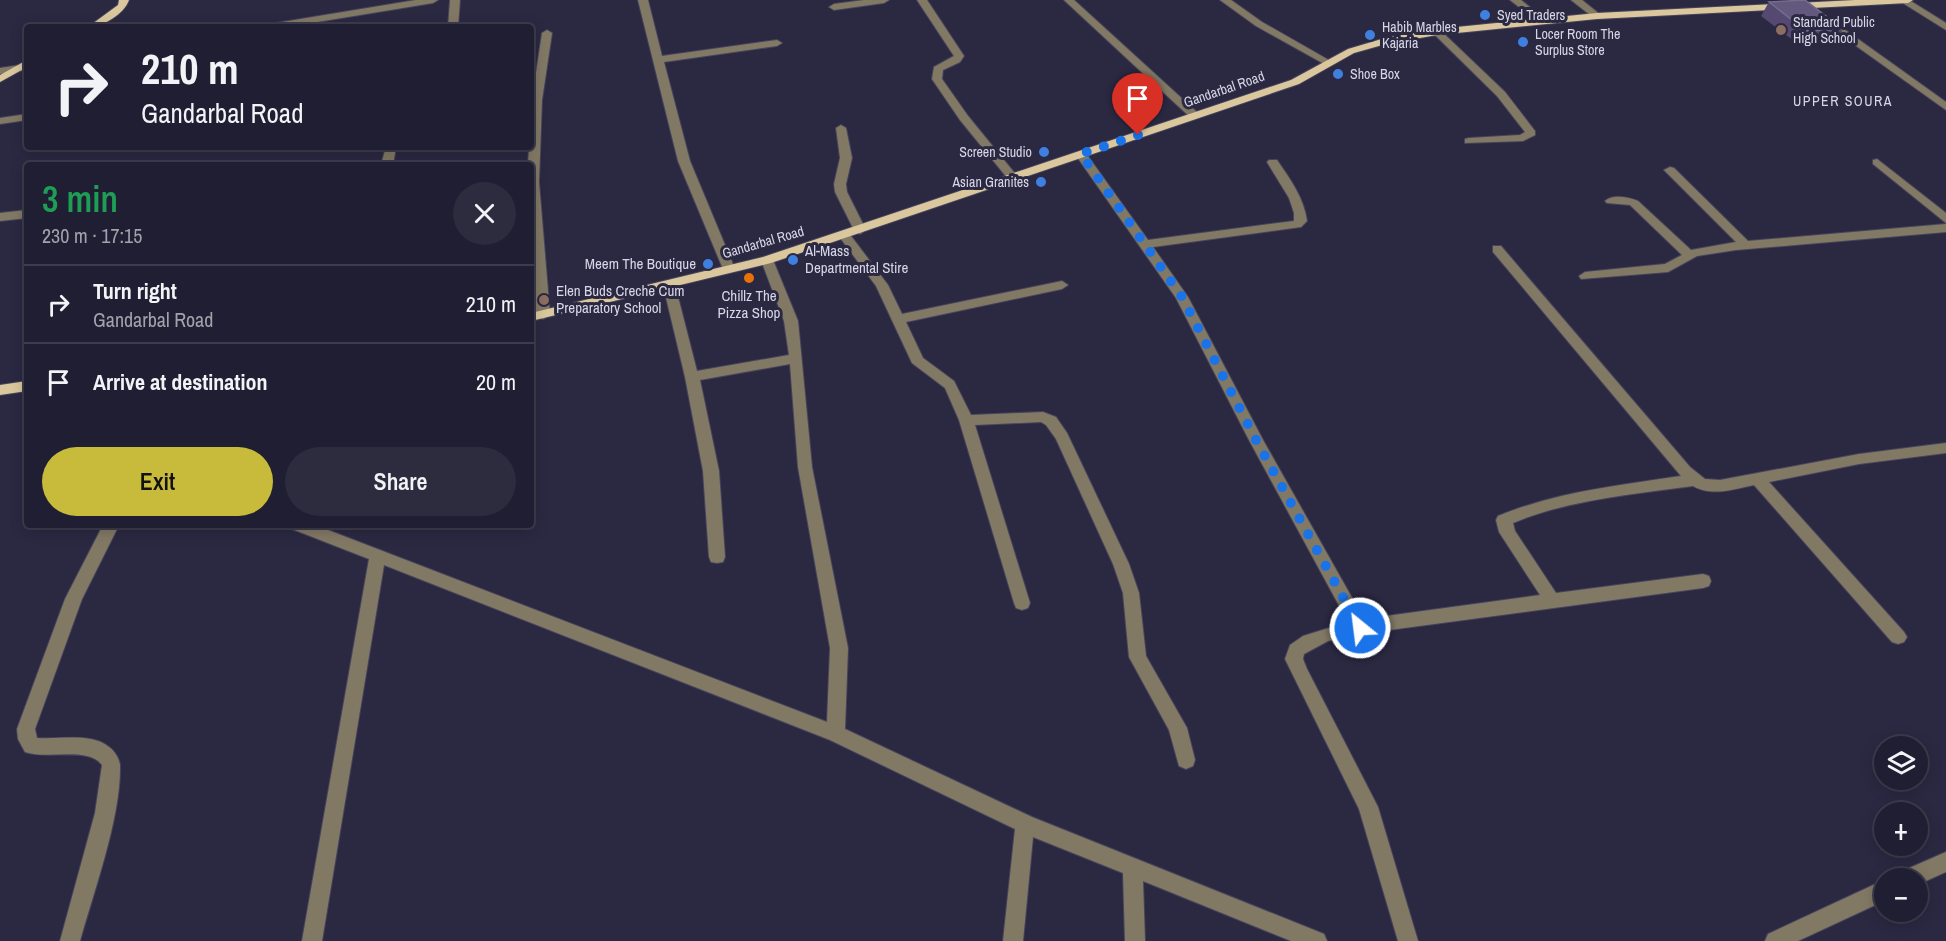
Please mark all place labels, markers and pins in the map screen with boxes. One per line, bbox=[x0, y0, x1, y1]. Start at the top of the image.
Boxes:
place label: Syed Traders bbox=[1497, 6, 1566, 24]
marker: Syed Traders bbox=[1478, 8, 1492, 22]
place label: Standard Public High School bbox=[1793, 13, 1875, 47]
place label: Habib Marbles Kajaria bbox=[1382, 18, 1457, 52]
marker: Standard Public High School bbox=[1774, 23, 1788, 37]
place label: Locer Room The Surplus Store bbox=[1535, 25, 1620, 59]
marker: Habib Marbles Kajaria bbox=[1363, 28, 1377, 42]
marker: Locer Room The Surplus Store bbox=[1516, 35, 1530, 49]
place label: Shoe Box bbox=[1350, 65, 1400, 83]
marker: Shoe Box bbox=[1331, 67, 1345, 81]
pin bbox=[1112, 73, 1163, 135]
place label: Screen Studio bbox=[959, 143, 1032, 161]
marker: Screen Studio bbox=[1037, 145, 1051, 159]
place label: Asian Granites bbox=[951, 173, 1029, 191]
marker: Asian Granites bbox=[1034, 175, 1048, 189]
place label: Al-Mass Departmental Stire bbox=[804, 240, 908, 278]
place label: Meem The Boutique bbox=[585, 253, 696, 274]
marker: Al-Mass Departmental Stire bbox=[786, 253, 800, 267]
marker: Meem The Boutique bbox=[701, 257, 715, 271]
marker: Chillz The Pizza Shop bbox=[742, 271, 756, 285]
place label: Elen Buds Creche Cum Preparatory School bbox=[556, 280, 685, 318]
place label: Chillz The Pizza Shop bbox=[718, 285, 781, 323]
marker: Elen Buds Creche Cum Preparatory School bbox=[537, 293, 551, 307]

